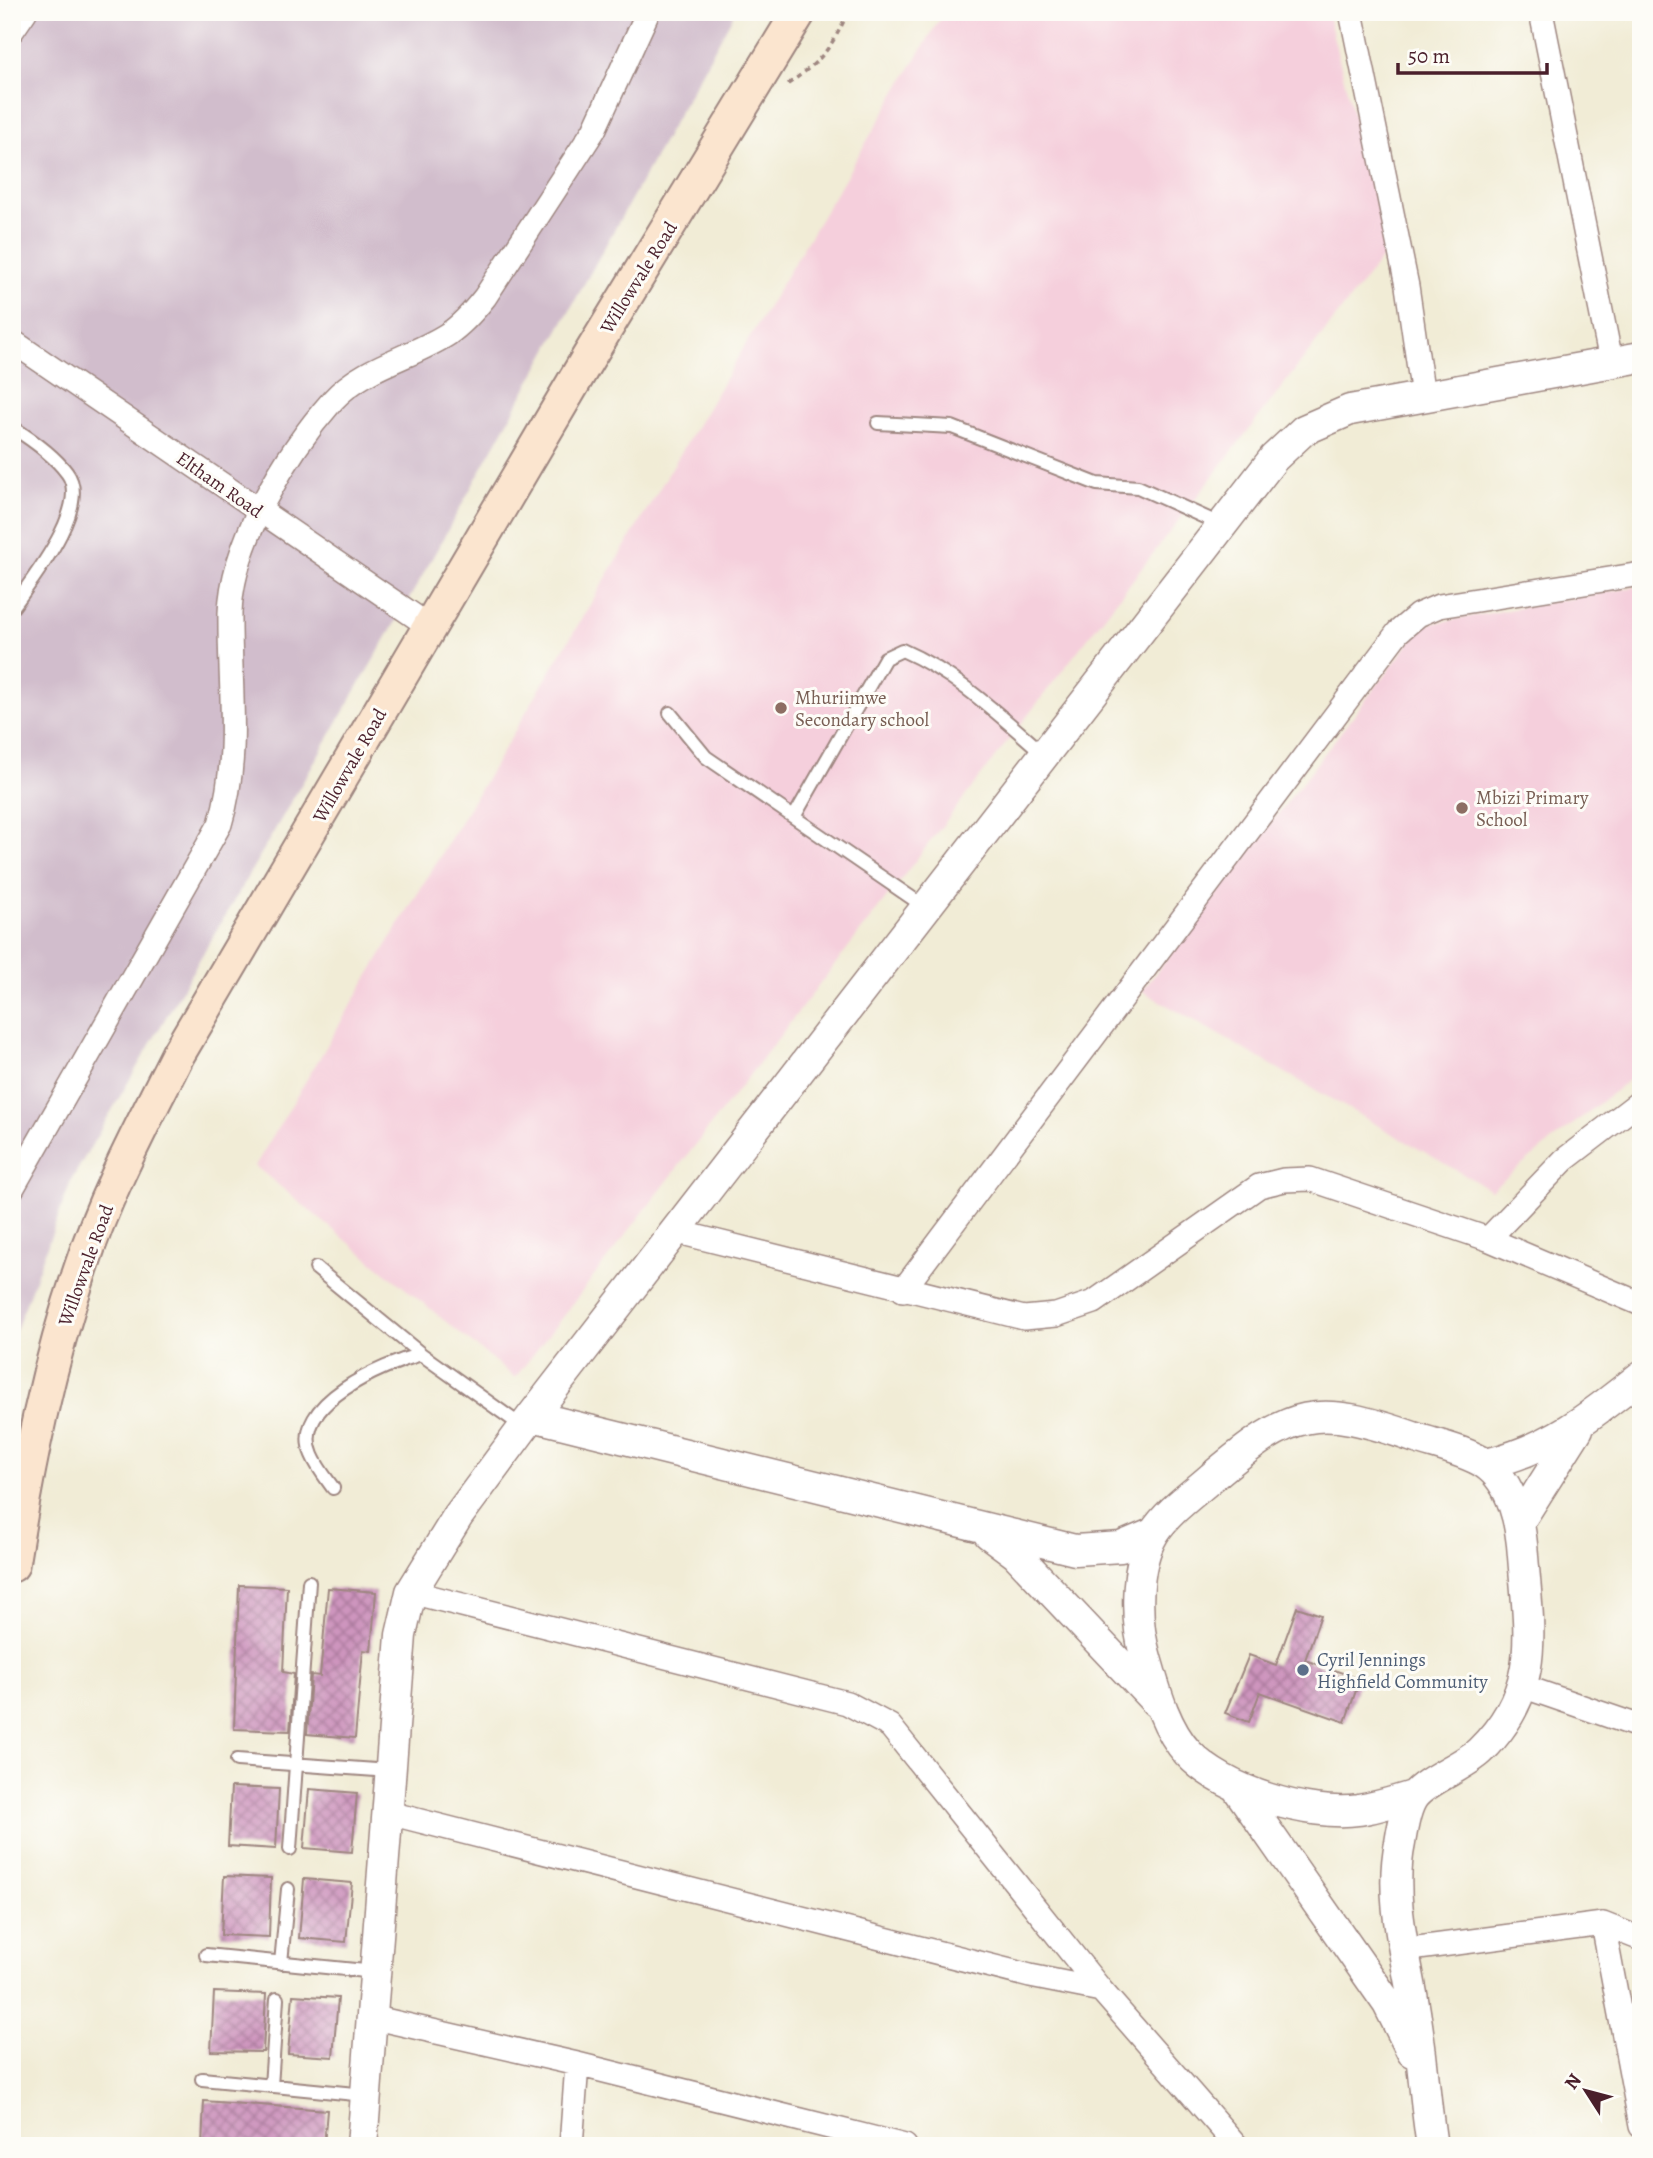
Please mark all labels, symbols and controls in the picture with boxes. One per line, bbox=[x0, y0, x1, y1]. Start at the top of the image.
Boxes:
scale bar bbox=[1398, 32, 1546, 76]
text: 50 m bbox=[1408, 42, 1450, 70]
street label: Willowvale Road bbox=[593, 216, 684, 339]
street label: Eltham Road bbox=[171, 445, 269, 525]
place label: Mhuriimwe Secondary school bbox=[795, 685, 929, 733]
marker: Mhuriimwe Secondary school bbox=[773, 700, 789, 716]
street label: Willowvale Road bbox=[306, 703, 393, 828]
place label: Mbizi Primary School bbox=[1476, 785, 1589, 833]
marker: Mbizi Primary School bbox=[1454, 800, 1470, 816]
street label: Willowvale Road bbox=[52, 1200, 120, 1331]
place label: Cyril Jennings Highfield Community bbox=[1317, 1647, 1488, 1695]
marker: Cyril Jennings Highfield Community bbox=[1295, 1662, 1311, 1678]
north arrow bbox=[1552, 2056, 1622, 2126]
text: N bbox=[1558, 2068, 1588, 2095]

